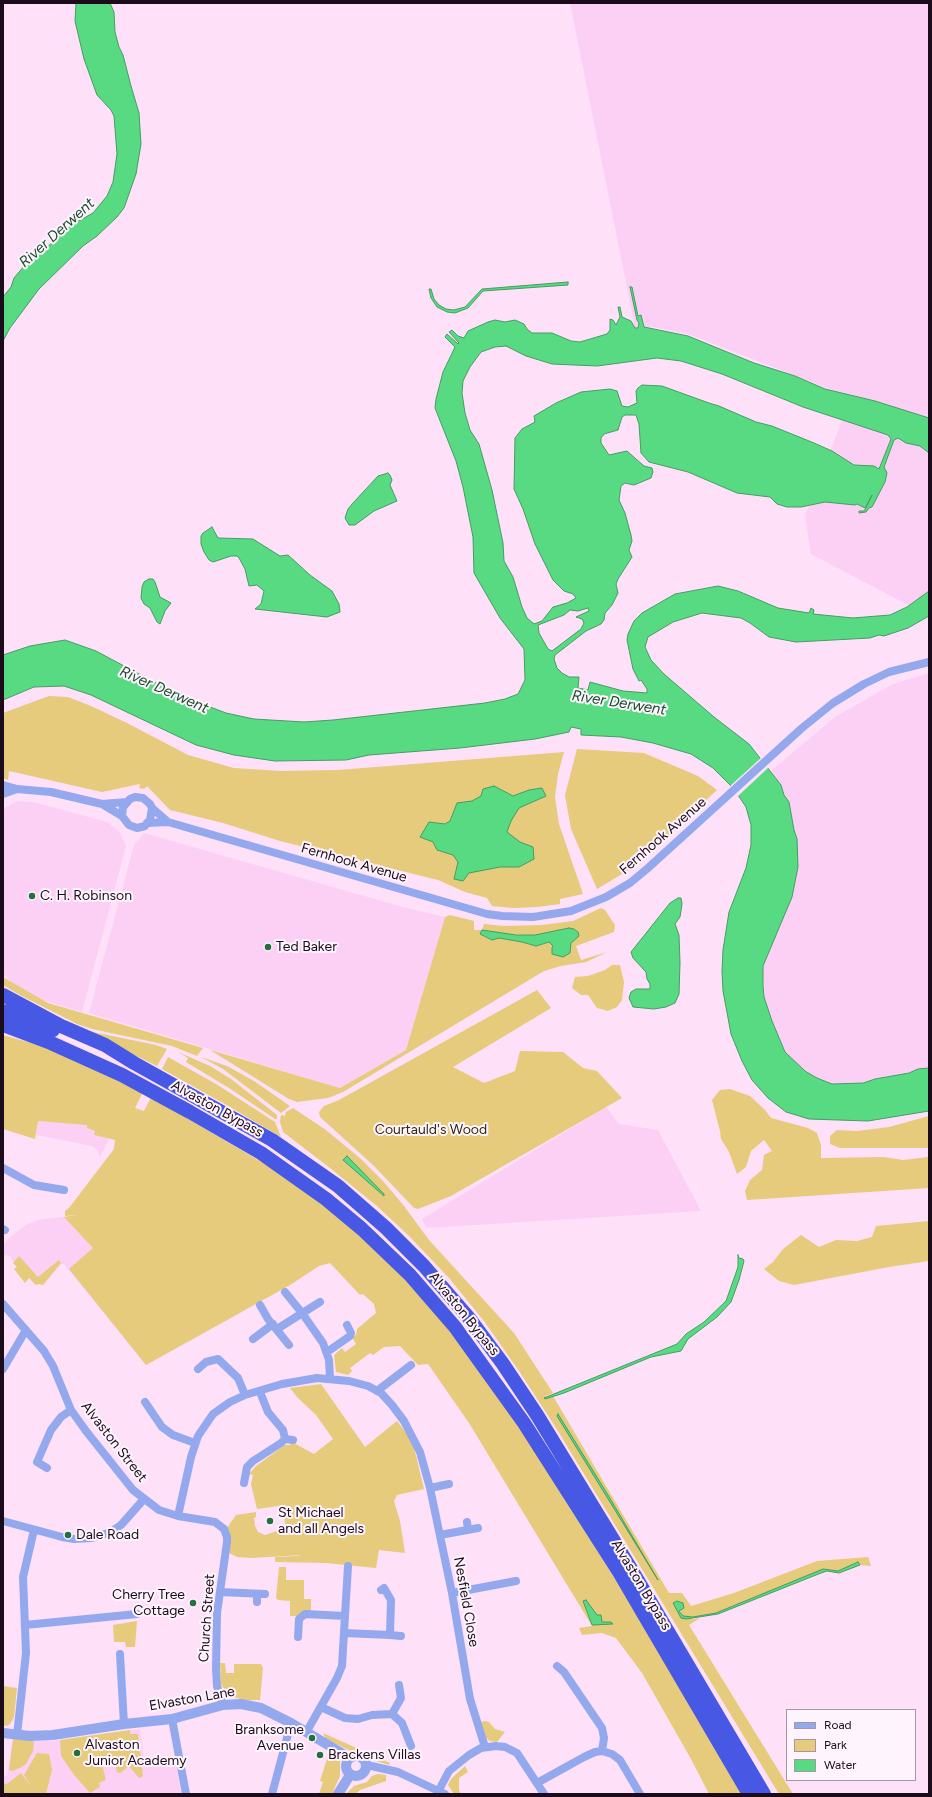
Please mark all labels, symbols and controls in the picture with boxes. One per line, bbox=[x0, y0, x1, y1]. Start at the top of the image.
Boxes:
water label: River Derwent bbox=[16, 194, 98, 272]
water label: River Derwent bbox=[117, 662, 211, 718]
water label: River Derwent bbox=[571, 687, 667, 719]
street label: Fernhook Avenue bbox=[616, 794, 710, 878]
street label: Fernhook Avenue bbox=[299, 840, 409, 886]
place label: C. H. Robinson bbox=[40, 888, 132, 904]
marker: C. H. Robinson bbox=[27, 891, 37, 901]
place label: Ted Baker bbox=[276, 939, 337, 955]
marker: Ted Baker bbox=[263, 942, 273, 952]
street label: Alvaston Bypass bbox=[168, 1077, 266, 1141]
park label: Courtauld's Wood bbox=[375, 1122, 487, 1138]
street label: Alvaston Bypass bbox=[425, 1269, 503, 1359]
street label: Alvaston Street bbox=[77, 1399, 151, 1485]
place label: St Michael and all Angels bbox=[278, 1505, 364, 1538]
marker: St Michael and all Angels bbox=[265, 1516, 275, 1526]
place label: Dale Road bbox=[76, 1527, 139, 1543]
marker: Dale Road bbox=[63, 1530, 73, 1540]
street label: Alvaston Bypass bbox=[607, 1537, 675, 1633]
street label: Nesfield Close bbox=[450, 1556, 482, 1648]
street label: Church Street bbox=[196, 1573, 218, 1663]
place label: Cherry Tree Cottage bbox=[112, 1587, 185, 1620]
marker: Cherry Tree Cottage bbox=[188, 1598, 198, 1608]
street label: Elvaston Lane bbox=[148, 1683, 236, 1715]
legend bbox=[786, 1709, 916, 1781]
text: Road bbox=[824, 1718, 852, 1732]
place label: Branksome Avenue bbox=[235, 1722, 304, 1754]
marker: Branksome Avenue bbox=[307, 1733, 317, 1743]
place label: Alvaston Junior Academy bbox=[85, 1737, 187, 1770]
text: Park bbox=[824, 1738, 847, 1752]
place label: Brackens Villas bbox=[328, 1747, 421, 1763]
marker: Alvaston Junior Academy bbox=[72, 1748, 82, 1758]
marker: Brackens Villas bbox=[315, 1750, 325, 1760]
text: Water bbox=[824, 1758, 856, 1772]

